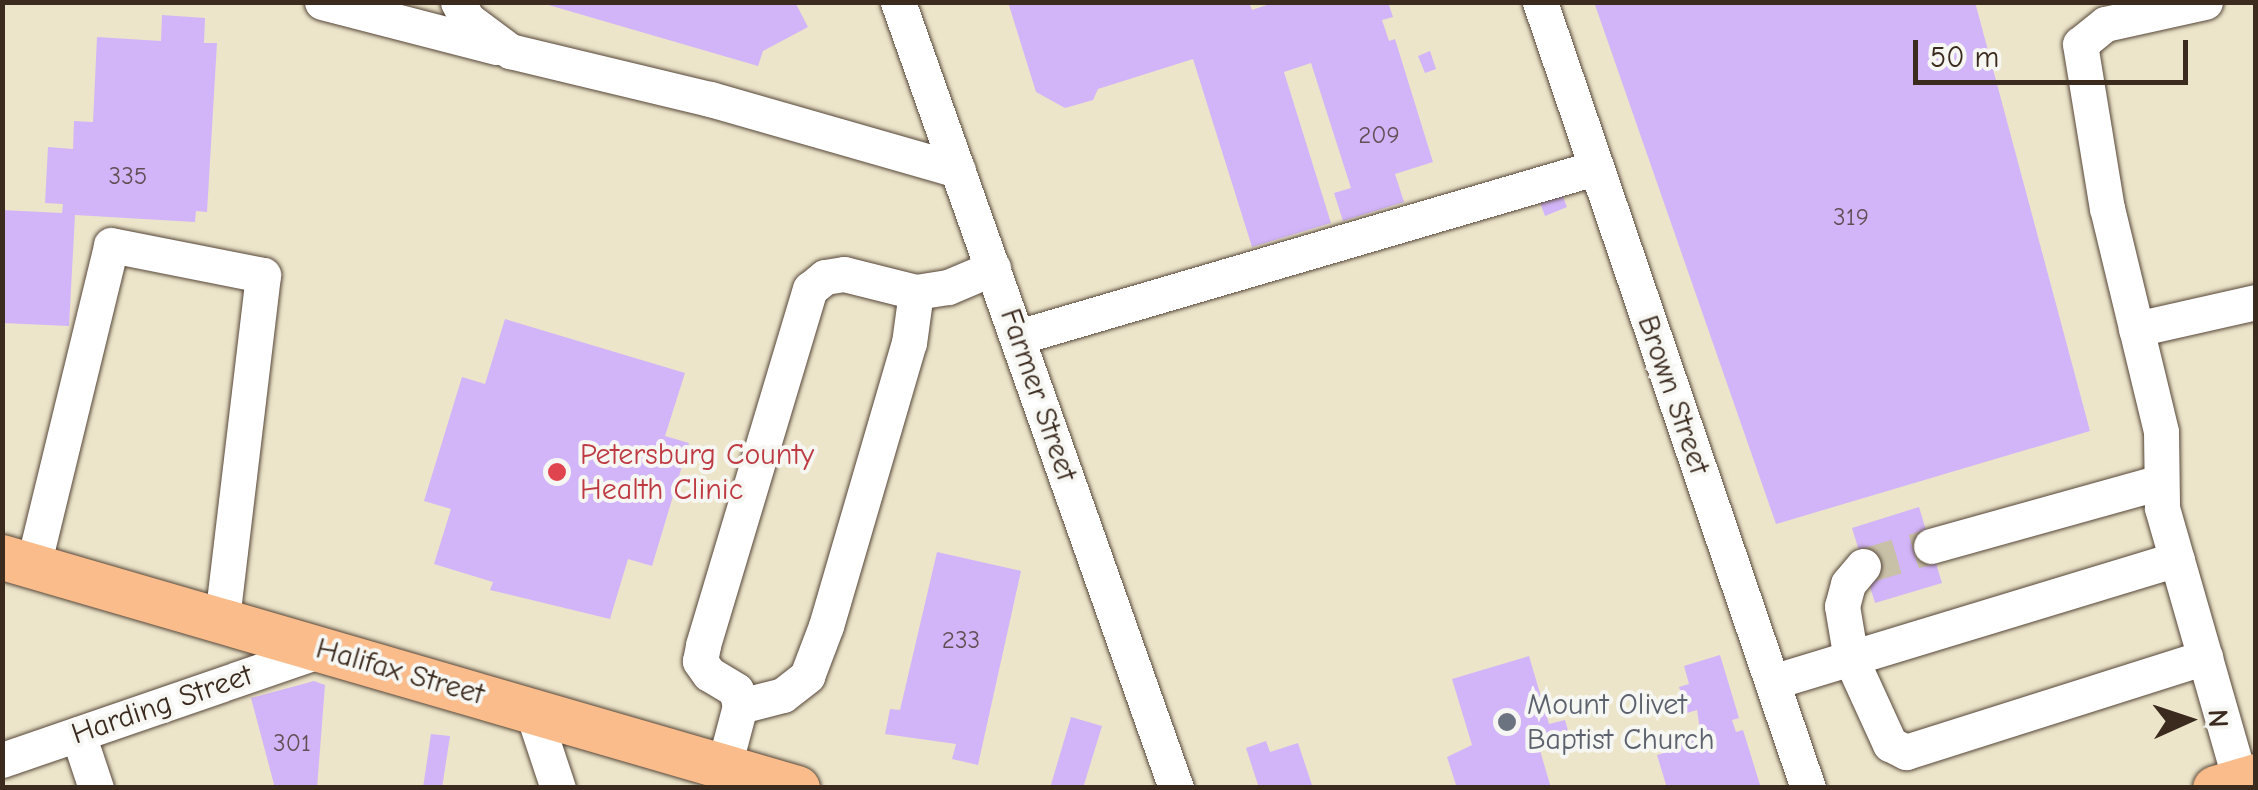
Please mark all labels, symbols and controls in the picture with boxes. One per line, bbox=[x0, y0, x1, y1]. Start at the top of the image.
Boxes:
scale bar bbox=[1918, 20, 2193, 82]
text: 50 m bbox=[1930, 40, 1999, 75]
house number: 209 bbox=[1358, 120, 1400, 150]
house number: 335 bbox=[109, 161, 147, 191]
house number: 319 bbox=[1833, 202, 1869, 232]
street label: Farmer Street bbox=[992, 304, 1084, 486]
street label: Brown Street bbox=[1629, 311, 1717, 479]
place label: Petersburg County Health Clinic bbox=[580, 437, 814, 508]
marker: Petersburg County Health Clinic bbox=[544, 459, 570, 485]
house number: 233 bbox=[942, 625, 980, 655]
street label: Halifax Street bbox=[312, 631, 488, 713]
street label: Harding Street bbox=[67, 657, 257, 753]
north arrow bbox=[2138, 670, 2238, 770]
place label: Mount Olivet Baptist Church bbox=[1527, 687, 1715, 758]
text: N bbox=[2202, 708, 2234, 728]
marker: Mount Olivet Baptist Church bbox=[1496, 711, 1518, 733]
house number: 301 bbox=[273, 728, 311, 758]

